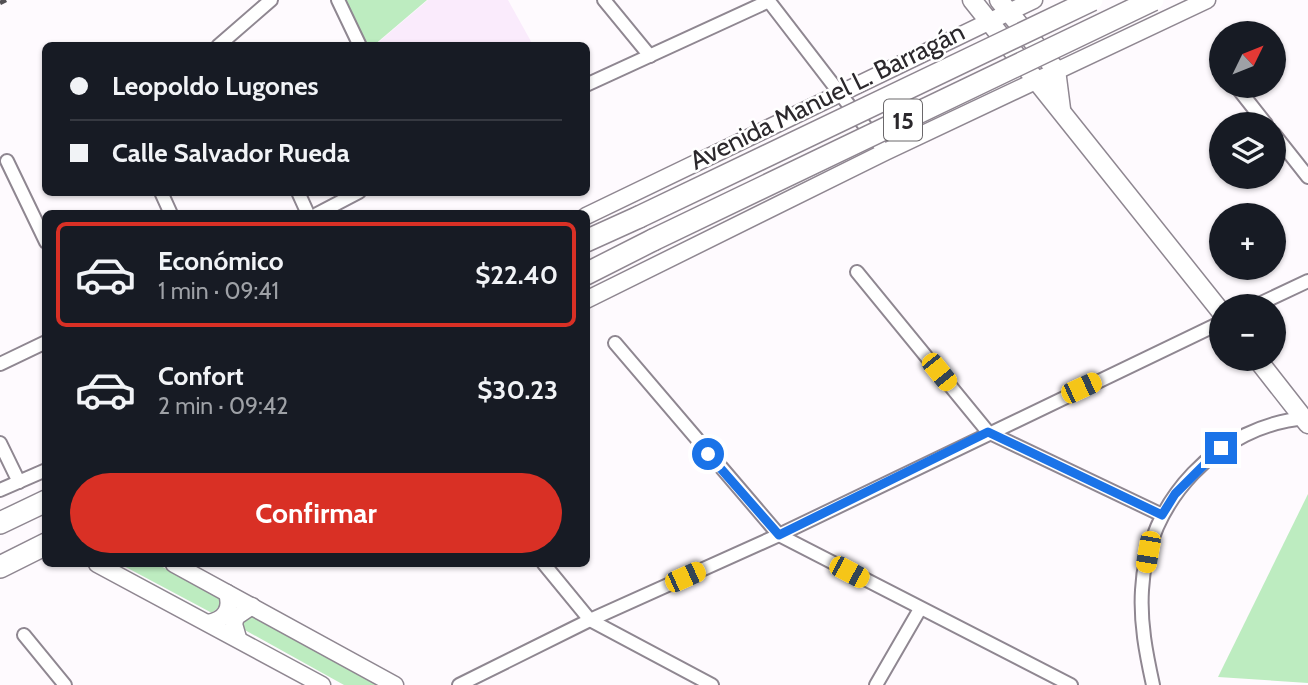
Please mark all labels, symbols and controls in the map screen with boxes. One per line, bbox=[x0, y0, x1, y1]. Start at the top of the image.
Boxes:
street label: Avenida Manuel L. Barragán bbox=[684, 16, 970, 176]
north arrow bbox=[1209, 21, 1286, 98]
map controls bbox=[1209, 21, 1286, 371]
text: Leopoldo Lugones bbox=[112, 70, 319, 102]
road number: 15 bbox=[884, 100, 922, 140]
button: layers bbox=[1209, 112, 1286, 189]
text: Calle Salvador Rueda bbox=[112, 137, 350, 169]
button: + bbox=[1209, 203, 1286, 280]
icon: car bbox=[74, 243, 137, 306]
text: Económico bbox=[158, 245, 284, 277]
text: $22.40 bbox=[475, 259, 558, 291]
text: 1 min · 09:41 bbox=[158, 277, 279, 305]
button: − bbox=[1209, 294, 1286, 371]
car bbox=[918, 349, 961, 395]
icon: car bbox=[74, 358, 137, 421]
text: Confort bbox=[158, 360, 244, 392]
car bbox=[1058, 370, 1105, 406]
text: $30.23 bbox=[477, 374, 558, 406]
text: 2 min · 09:42 bbox=[158, 392, 288, 420]
route end bbox=[1205, 432, 1237, 464]
route start bbox=[692, 438, 724, 470]
button: Confirmar bbox=[70, 473, 562, 553]
car bbox=[1135, 529, 1162, 575]
car bbox=[826, 553, 873, 591]
car bbox=[662, 559, 709, 595]

